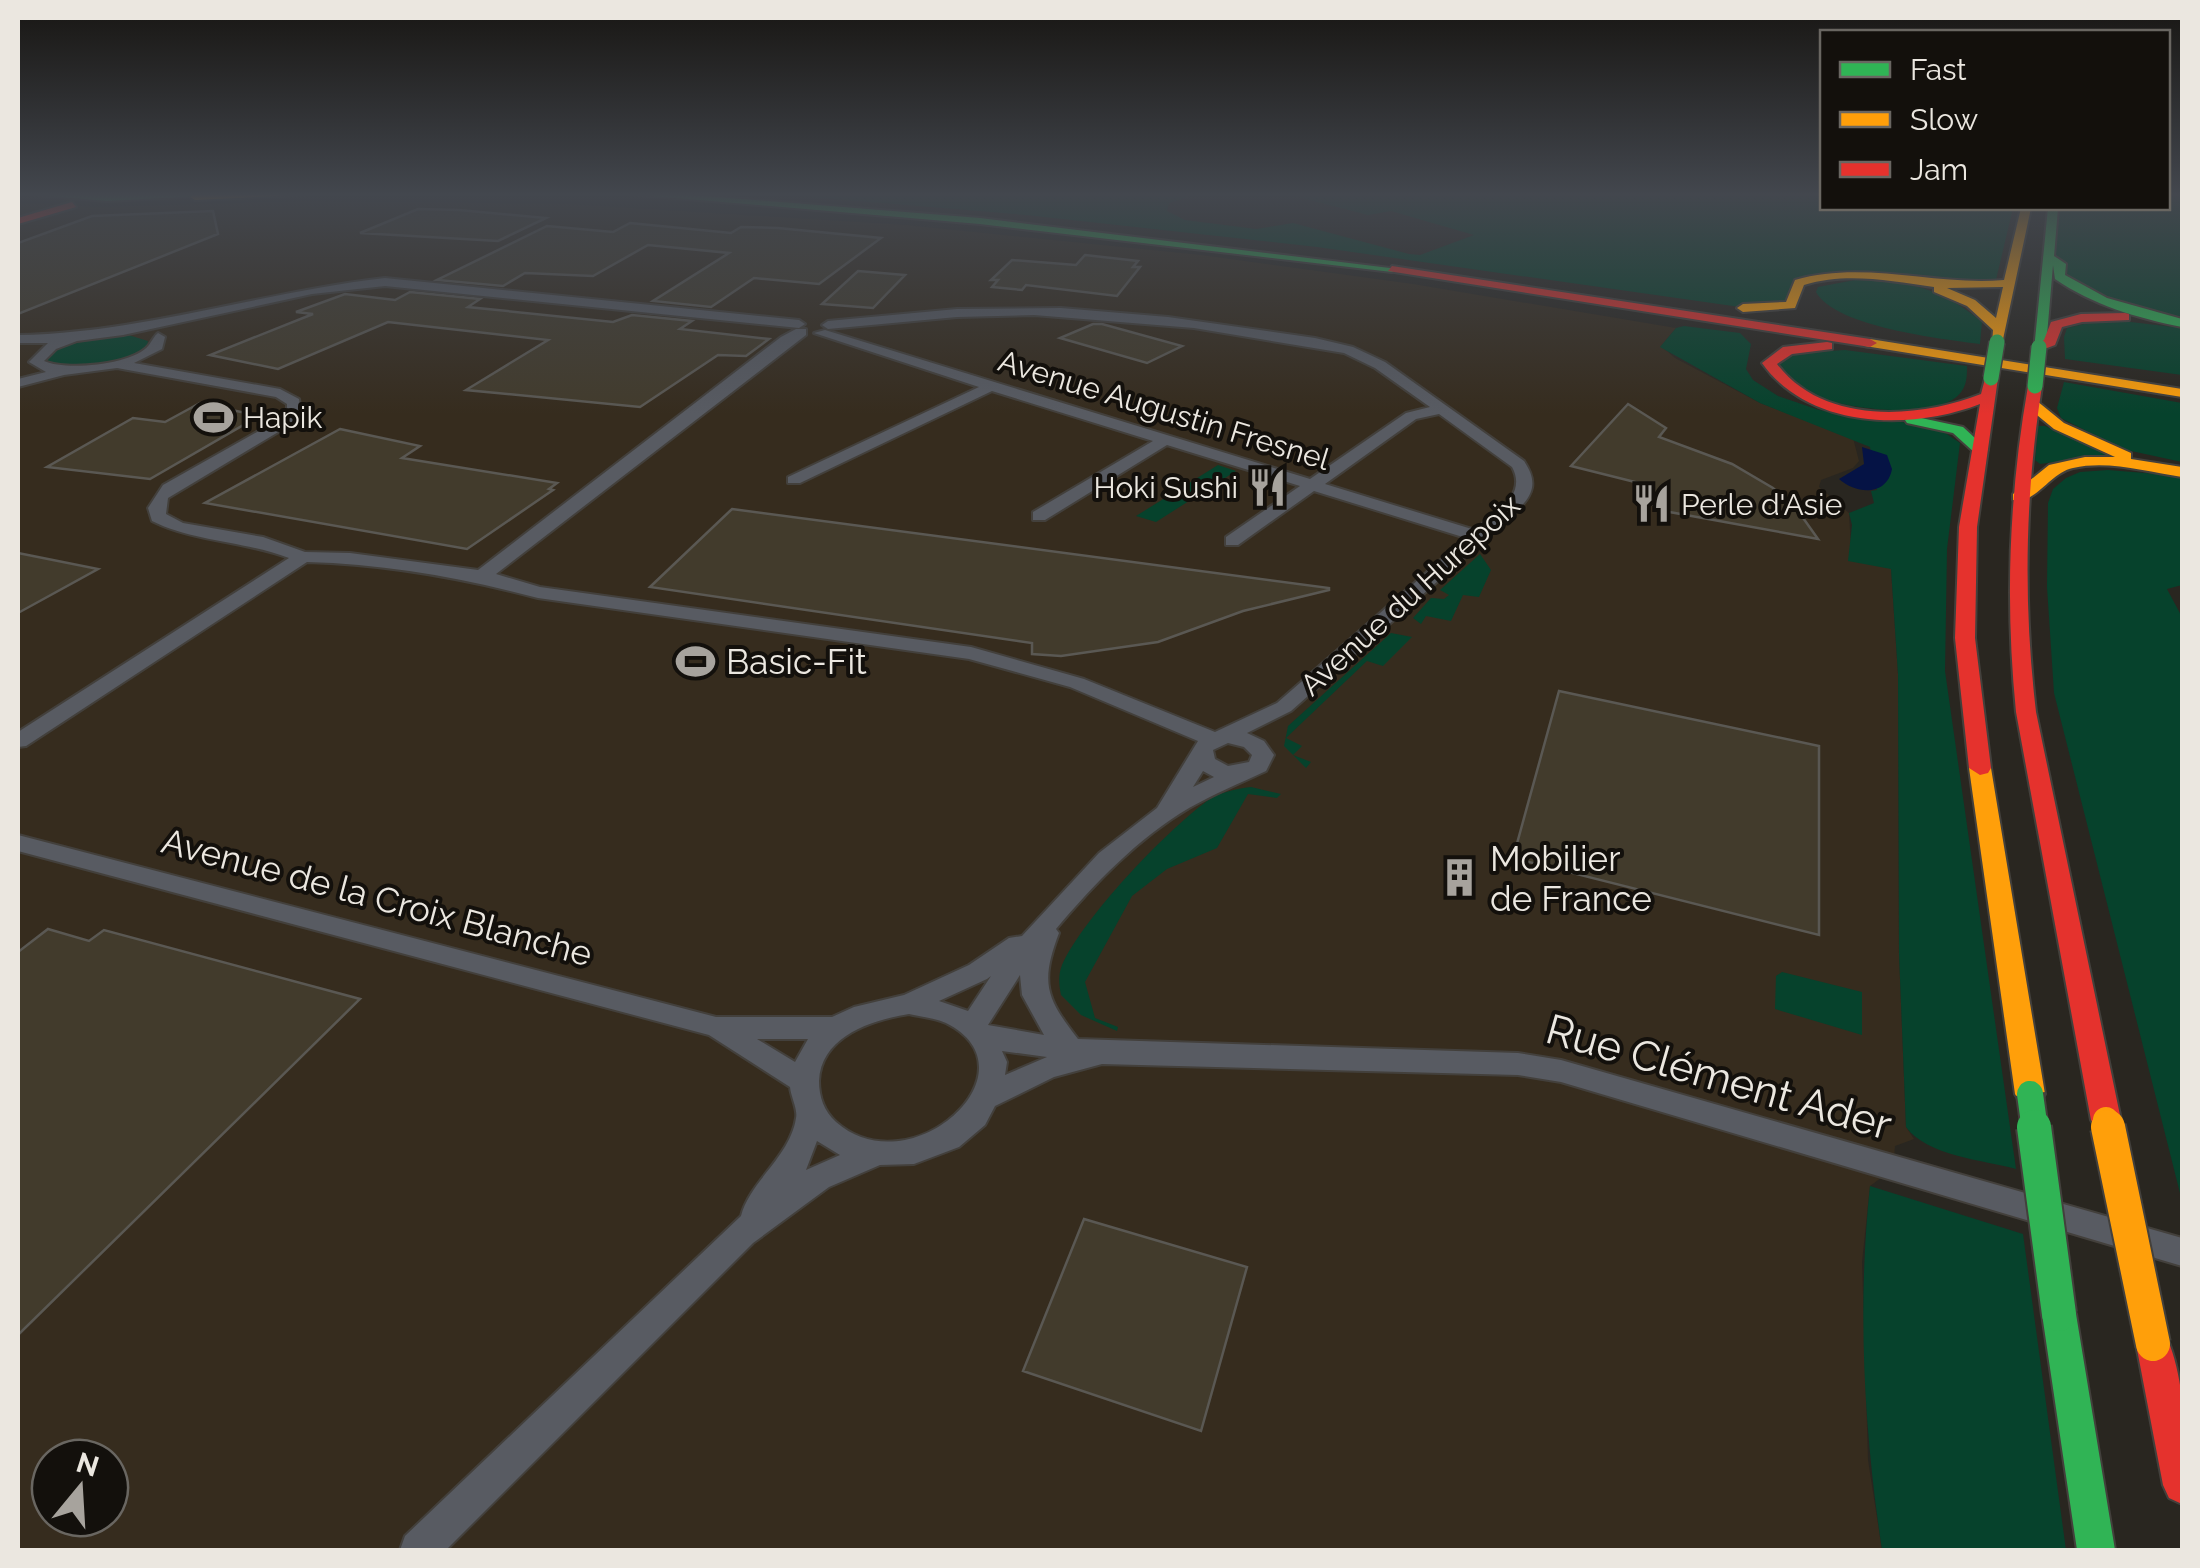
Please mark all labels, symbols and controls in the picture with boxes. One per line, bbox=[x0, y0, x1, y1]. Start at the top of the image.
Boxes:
legend bbox=[1820, 30, 2170, 210]
text: Fast bbox=[1910, 52, 1967, 87]
text: Slow bbox=[1910, 102, 1978, 137]
text: Jam bbox=[1910, 152, 1968, 187]
street label: Avenue Augustin Fresnel bbox=[994, 343, 1335, 477]
sports icon: Hapik bbox=[192, 396, 234, 438]
place label: Hapik bbox=[243, 400, 322, 435]
restaurant icon: Hoki Sushi bbox=[1247, 466, 1289, 508]
place label: Hoki Sushi bbox=[1094, 470, 1238, 505]
restaurant icon: Perle d'Asie bbox=[1630, 483, 1672, 525]
street label: Avenue du Hurepoix bbox=[1293, 487, 1527, 703]
place label: Perle d'Asie bbox=[1681, 487, 1842, 522]
sports icon: Basic-Fit bbox=[675, 640, 717, 682]
place label: Basic-Fit bbox=[726, 641, 867, 682]
street label: Avenue de la Croix Blanche bbox=[157, 820, 597, 974]
place label: Mobilier de France bbox=[1490, 838, 1652, 919]
building icon: Mobilier de France bbox=[1439, 857, 1481, 899]
street label: Rue Clément Ader bbox=[1541, 1004, 1897, 1150]
north arrow bbox=[30, 1438, 130, 1538]
text: N bbox=[72, 1446, 103, 1484]

